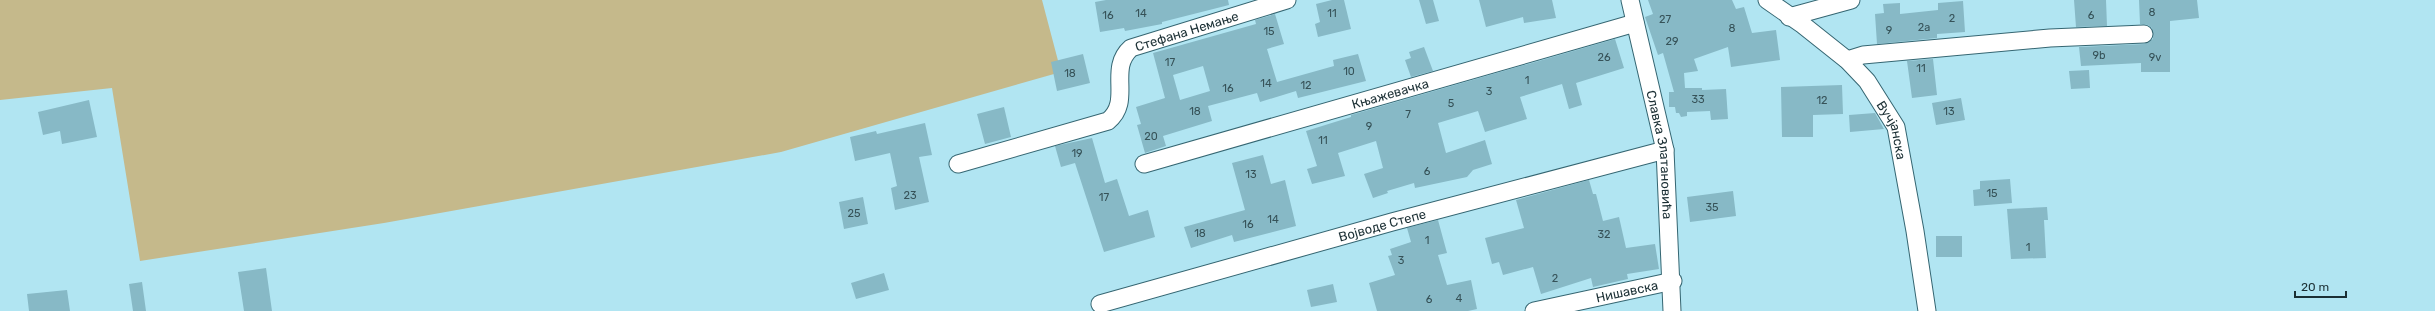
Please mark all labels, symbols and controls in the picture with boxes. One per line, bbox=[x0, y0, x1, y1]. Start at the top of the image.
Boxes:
house number: 8 bbox=[2149, 6, 2156, 19]
house number: 14 bbox=[1135, 7, 1147, 20]
house number: 11 bbox=[1327, 7, 1337, 20]
street label: Стефана Немање bbox=[1133, 8, 1240, 54]
house number: 16 bbox=[1102, 9, 1114, 22]
house number: 6 bbox=[2088, 9, 2095, 22]
house number: 2 bbox=[1949, 12, 1955, 25]
house number: 27 bbox=[1659, 13, 1671, 26]
house number: 2a bbox=[1918, 21, 1930, 34]
house number: 8 bbox=[1729, 22, 1736, 35]
house number: 9 bbox=[1886, 24, 1892, 37]
house number: 15 bbox=[1263, 25, 1275, 38]
house number: 29 bbox=[1666, 35, 1678, 48]
house number: 9b bbox=[2092, 49, 2106, 62]
house number: 26 bbox=[1597, 51, 1611, 64]
house number: 9v bbox=[2149, 51, 2161, 64]
house number: 17 bbox=[1165, 56, 1176, 69]
house number: 11 bbox=[1916, 62, 1926, 75]
house number: 10 bbox=[1343, 65, 1355, 78]
house number: 18 bbox=[1064, 67, 1076, 80]
house number: 1 bbox=[1525, 74, 1529, 87]
street label: Књажевачка bbox=[1350, 75, 1430, 111]
house number: 14 bbox=[1260, 77, 1272, 90]
house number: 12 bbox=[1300, 79, 1312, 92]
house number: 16 bbox=[1222, 82, 1234, 95]
house number: 3 bbox=[1486, 85, 1493, 98]
street label: Славка Златановића bbox=[1644, 89, 1676, 219]
house number: 33 bbox=[1691, 93, 1705, 106]
house number: 12 bbox=[1816, 94, 1828, 107]
house number: 5 bbox=[1448, 97, 1455, 110]
street label: Вучјанска bbox=[1874, 98, 1909, 161]
house number: 18 bbox=[1189, 105, 1201, 118]
house number: 13 bbox=[1943, 105, 1955, 118]
house number: 7 bbox=[1405, 108, 1411, 121]
house number: 9 bbox=[1366, 120, 1372, 133]
house number: 20 bbox=[1144, 130, 1158, 143]
house number: 11 bbox=[1318, 134, 1328, 147]
house number: 19 bbox=[1071, 147, 1083, 160]
house number: 6 bbox=[1424, 165, 1431, 178]
house number: 13 bbox=[1245, 168, 1257, 181]
house number: 15 bbox=[1986, 187, 1998, 200]
house number: 23 bbox=[903, 189, 917, 202]
house number: 17 bbox=[1099, 191, 1110, 204]
house number: 35 bbox=[1705, 201, 1719, 214]
street label: Војводе Степе bbox=[1337, 206, 1428, 244]
house number: 25 bbox=[848, 207, 861, 220]
house number: 14 bbox=[1267, 213, 1279, 226]
house number: 16 bbox=[1242, 218, 1254, 231]
house number: 18 bbox=[1194, 227, 1206, 240]
house number: 32 bbox=[1597, 228, 1611, 241]
house number: 1 bbox=[1425, 234, 1429, 247]
house number: 1 bbox=[2026, 241, 2030, 254]
house number: 3 bbox=[1398, 254, 1405, 267]
house number: 2 bbox=[1552, 272, 1558, 285]
scale bar bbox=[2295, 273, 2346, 299]
street label: Нишавска bbox=[1594, 277, 1659, 305]
text: 20 m bbox=[2301, 280, 2329, 294]
house number: 4 bbox=[1456, 292, 1463, 305]
house number: 6 bbox=[1426, 293, 1433, 306]

